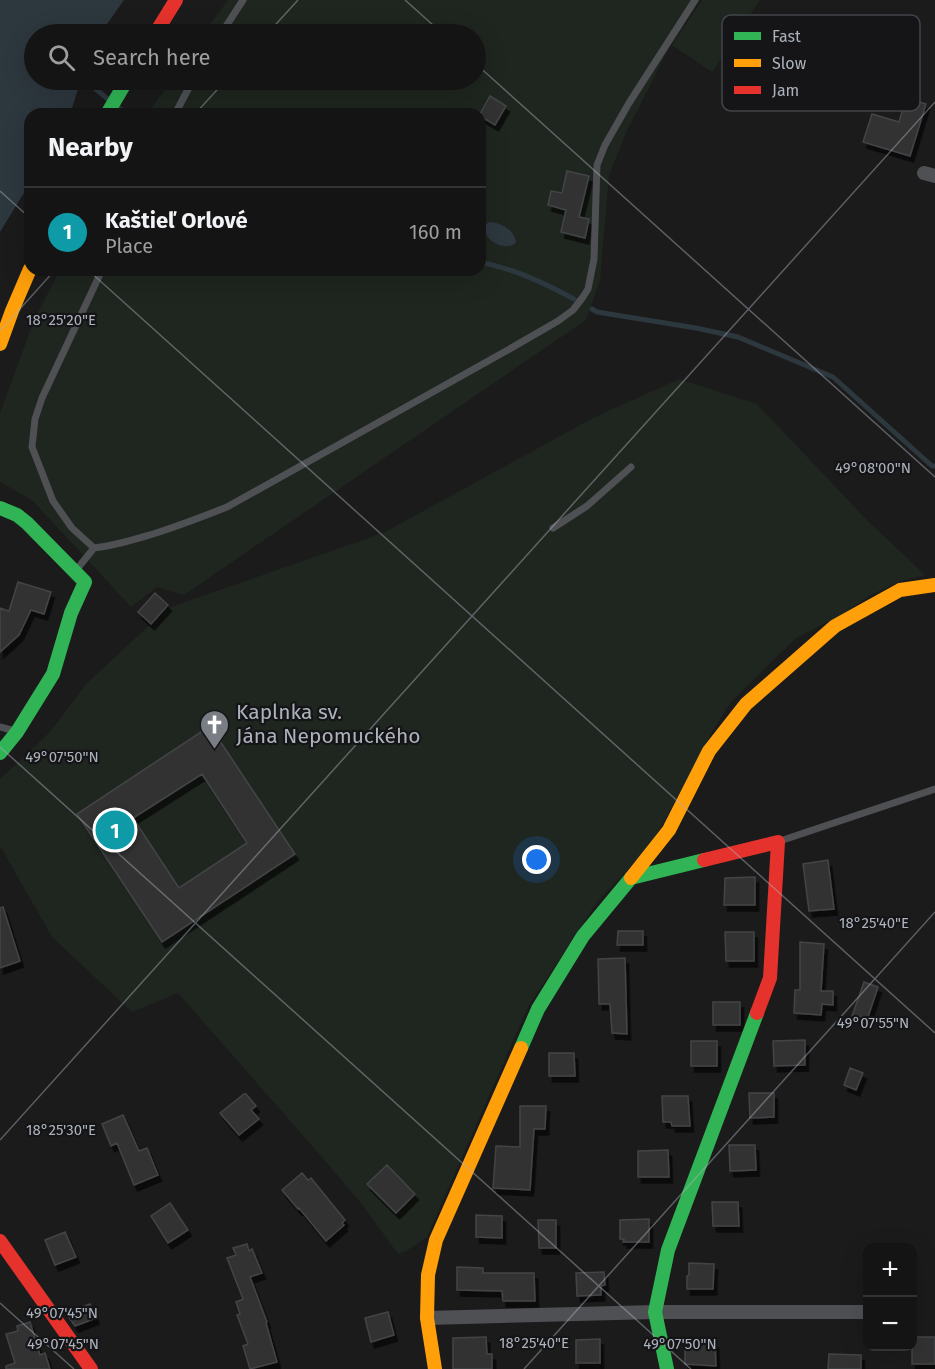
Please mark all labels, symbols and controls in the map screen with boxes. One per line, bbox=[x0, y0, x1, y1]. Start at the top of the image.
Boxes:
legend bbox=[722, 15, 920, 111]
search box bbox=[24, 24, 486, 90]
text: Fast bbox=[772, 27, 801, 46]
icon: search bbox=[45, 41, 78, 74]
text: Search here bbox=[93, 44, 211, 71]
text: Slow bbox=[772, 54, 807, 73]
text: Jam bbox=[772, 81, 799, 100]
text: Nearby bbox=[48, 132, 133, 163]
text: Kaštieľ Orlové bbox=[105, 207, 248, 234]
text: 1 bbox=[63, 220, 72, 244]
text: 160 m bbox=[409, 220, 462, 244]
text: Place bbox=[105, 234, 153, 258]
text: 18°25'20"E bbox=[26, 311, 96, 329]
text: 49°08'00"N bbox=[835, 459, 911, 477]
place label: Kaplnka sv. Jána Nepomuckého bbox=[236, 699, 420, 749]
church icon: Kaplnka sv. Jána Nepomuckého bbox=[199, 708, 231, 750]
text: 49°07'50"N bbox=[25, 748, 99, 766]
pin: 1 bbox=[96, 808, 134, 852]
your location bbox=[522, 845, 551, 874]
text: 18°25'40"E bbox=[839, 914, 909, 932]
text: 49°07'55"N bbox=[837, 1014, 909, 1032]
text: 18°25'30"E bbox=[26, 1121, 96, 1139]
map controls bbox=[863, 1243, 917, 1351]
button: + bbox=[863, 1243, 917, 1297]
button: − bbox=[863, 1297, 917, 1351]
text: 49°07'45"N bbox=[26, 1304, 98, 1322]
text: 18°25'40"E bbox=[499, 1334, 569, 1352]
text: 49°07'45"N bbox=[27, 1335, 99, 1353]
text: 49°07'50"N bbox=[643, 1335, 717, 1353]

